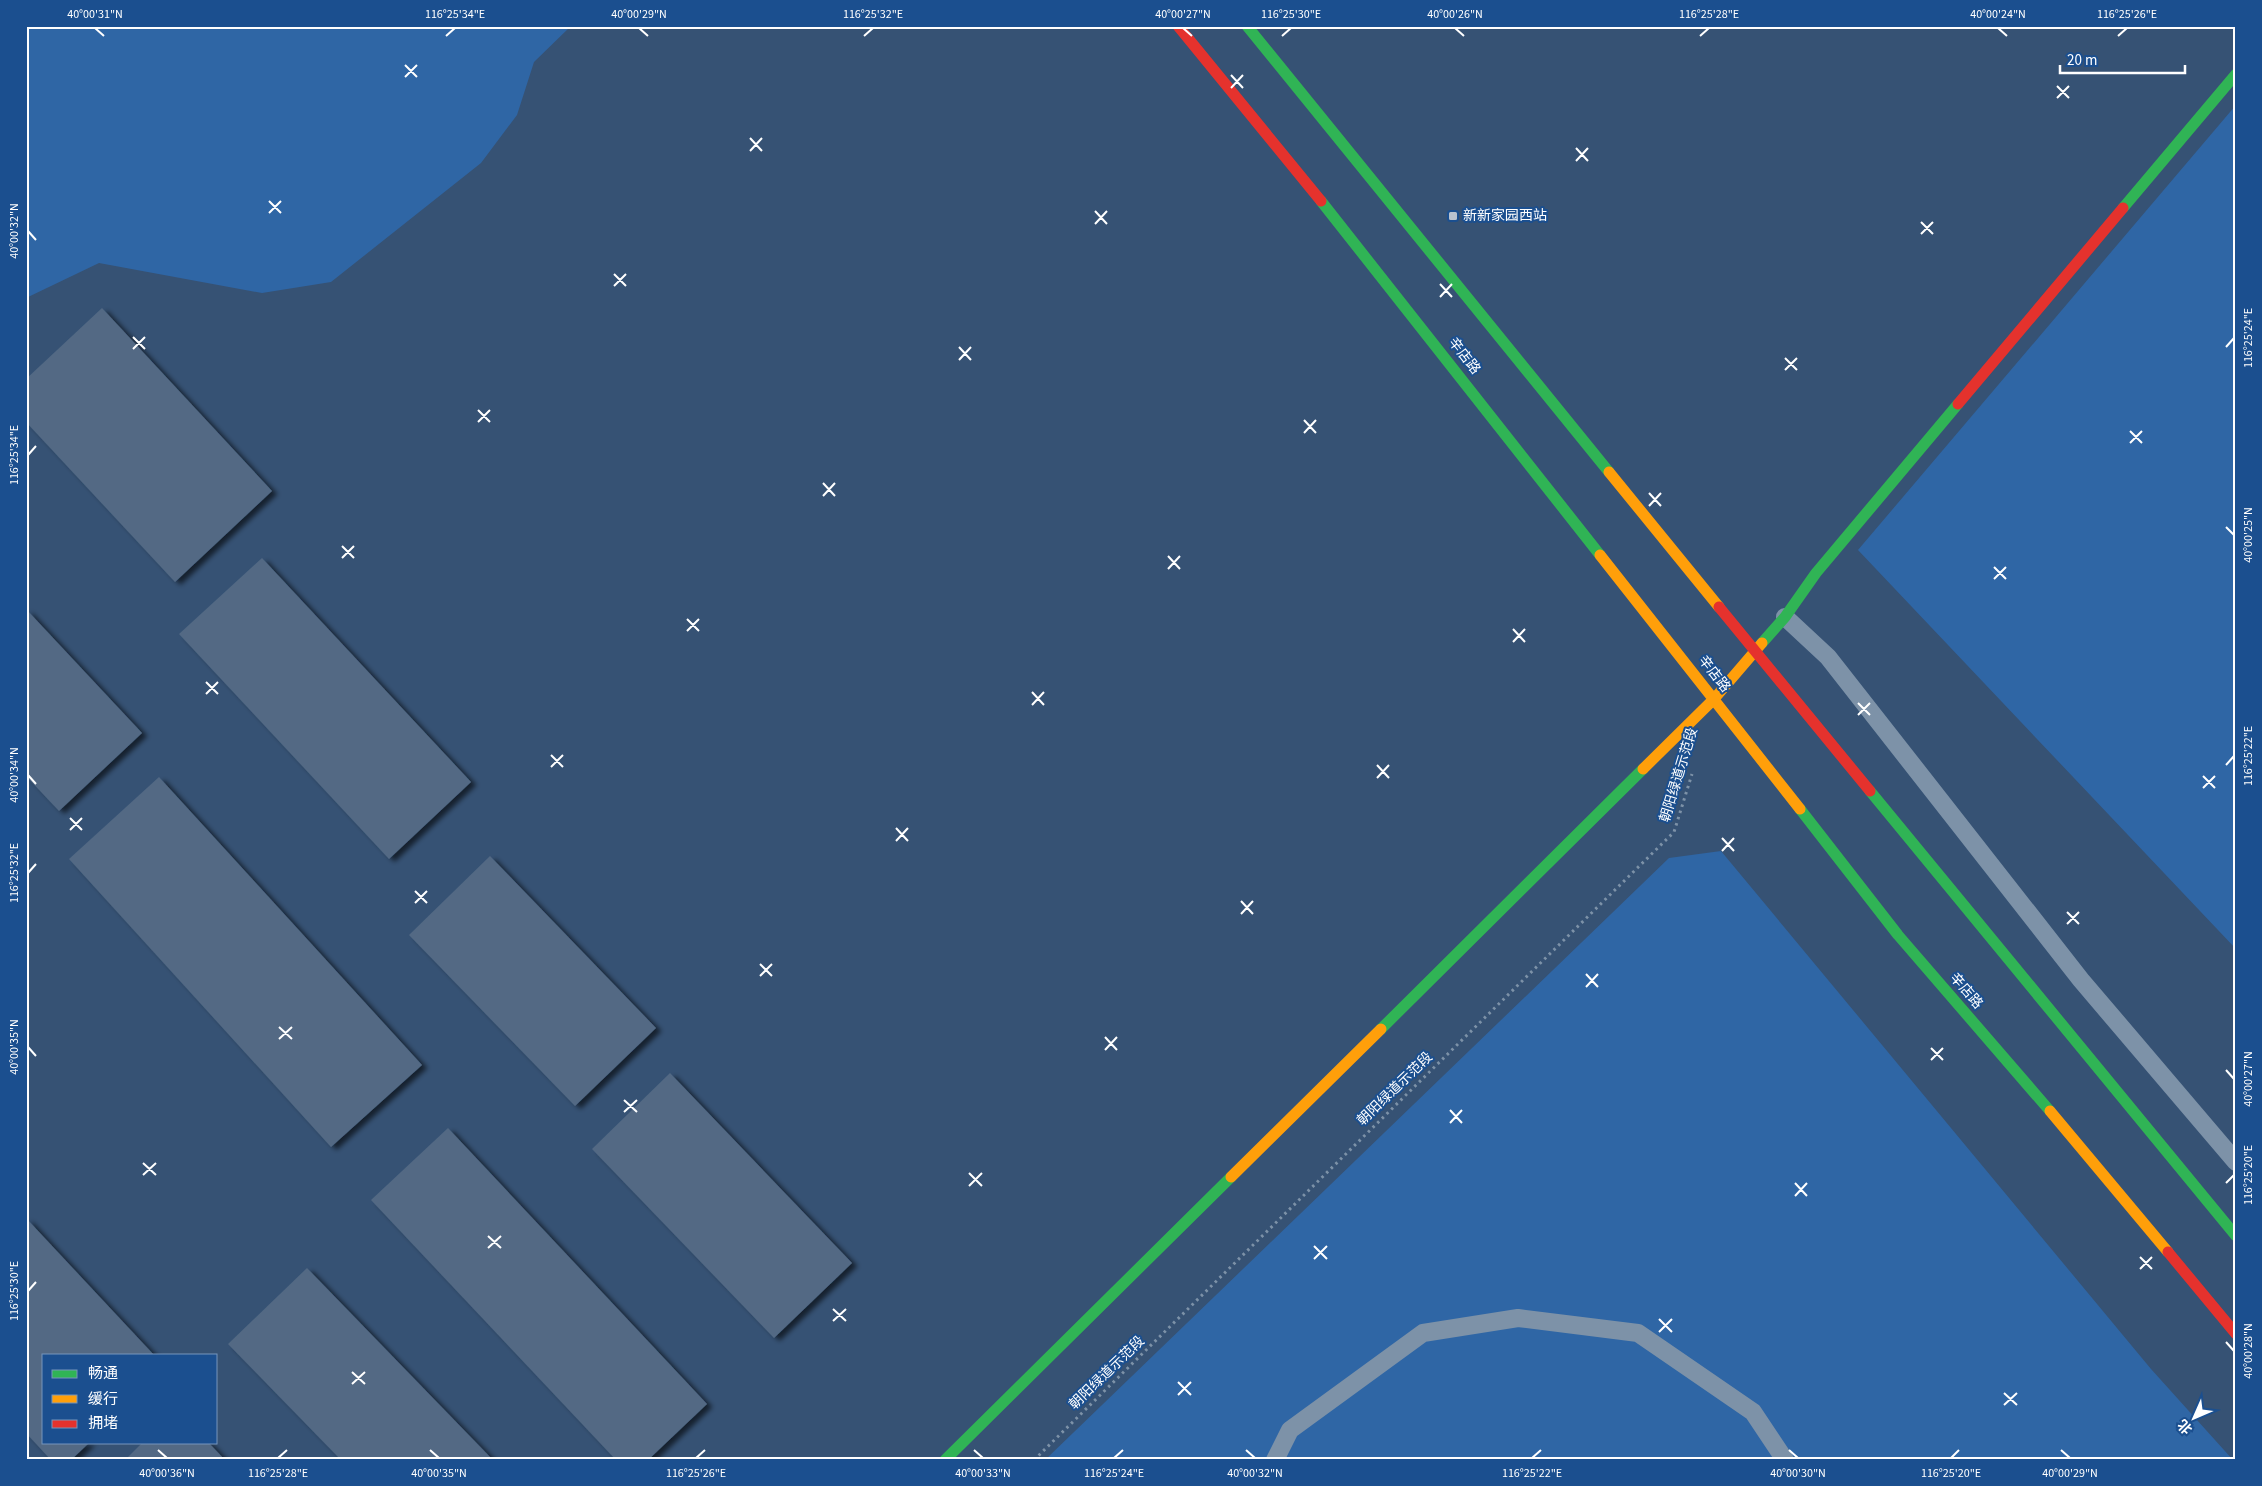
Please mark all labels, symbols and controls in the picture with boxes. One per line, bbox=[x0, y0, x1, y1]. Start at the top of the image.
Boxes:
text: 40°00'31"N bbox=[67, 6, 123, 23]
text: 116°25'34"E bbox=[425, 6, 485, 23]
text: 40°00'29"N bbox=[611, 6, 667, 23]
text: 116°25'32"E bbox=[843, 6, 903, 23]
text: 40°00'27"N bbox=[1155, 6, 1211, 23]
text: 116°25'30"E bbox=[1261, 6, 1321, 23]
text: 40°00'26"N bbox=[1427, 6, 1483, 23]
text: 116°25'28"E bbox=[1679, 6, 1739, 23]
text: 40°00'24"N bbox=[1970, 6, 2026, 23]
text: 116°25'26"E bbox=[2097, 6, 2157, 23]
scale bar bbox=[2060, 42, 2184, 74]
text: 20 m bbox=[2067, 50, 2097, 71]
text: 40°00'32"N bbox=[6, 203, 23, 259]
place label: 新新家园西站 bbox=[1463, 206, 1547, 226]
marker: 新新家园西站 bbox=[1447, 210, 1459, 222]
text: 116°25'24"E bbox=[2240, 308, 2257, 368]
street label: 辛店路 bbox=[1443, 333, 1485, 379]
text: 116°25'34"E bbox=[6, 425, 23, 485]
text: 40°00'25"N bbox=[2240, 507, 2257, 563]
street label: 辛店路 bbox=[1693, 651, 1735, 697]
street label: 朝阳绿道示范段 bbox=[1655, 725, 1703, 825]
text: 116°25'22"E bbox=[2240, 726, 2257, 786]
text: 40°00'34"N bbox=[6, 747, 23, 803]
text: 116°25'32"E bbox=[6, 843, 23, 903]
street label: 辛店路 bbox=[1945, 969, 1987, 1013]
text: 40°00'35"N bbox=[6, 1019, 23, 1075]
street label: 朝阳绿道示范段 bbox=[1353, 1048, 1437, 1130]
text: 40°00'27"N bbox=[2240, 1051, 2257, 1107]
text: 116°25'20"E bbox=[2240, 1145, 2257, 1205]
text: 116°25'30"E bbox=[6, 1261, 23, 1321]
text: 40°00'28"N bbox=[2240, 1323, 2257, 1379]
street label: 朝阳绿道示范段 bbox=[1065, 1332, 1149, 1414]
legend bbox=[42, 1354, 218, 1444]
text: 畅通 bbox=[88, 1363, 118, 1384]
text: 缓行 bbox=[88, 1389, 118, 1410]
north arrow bbox=[2170, 1394, 2220, 1444]
text: 拥堵 bbox=[88, 1413, 118, 1434]
text: 北 bbox=[2173, 1414, 2198, 1439]
text: 40°00'36"N bbox=[139, 1465, 195, 1482]
text: 116°25'28"E bbox=[248, 1465, 308, 1482]
text: 40°00'35"N bbox=[411, 1465, 467, 1482]
text: 116°25'26"E bbox=[666, 1465, 726, 1482]
text: 40°00'33"N bbox=[955, 1465, 1011, 1482]
text: 116°25'24"E bbox=[1084, 1465, 1144, 1482]
text: 40°00'32"N bbox=[1227, 1465, 1283, 1482]
text: 116°25'22"E bbox=[1502, 1465, 1562, 1482]
text: 40°00'30"N bbox=[1770, 1465, 1826, 1482]
text: 116°25'20"E bbox=[1921, 1465, 1981, 1482]
text: 40°00'29"N bbox=[2042, 1465, 2098, 1482]

